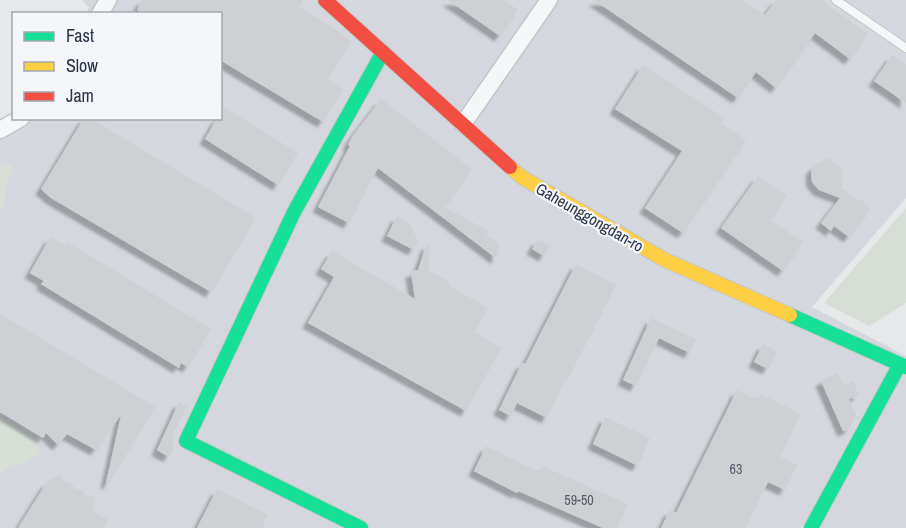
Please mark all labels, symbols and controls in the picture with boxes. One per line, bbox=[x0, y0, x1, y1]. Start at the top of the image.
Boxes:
legend bbox=[12, 12, 222, 120]
text: Fast bbox=[66, 23, 94, 48]
text: Slow bbox=[66, 53, 98, 78]
text: Jam bbox=[66, 83, 94, 108]
street label: Gaheunggongdan-ro bbox=[532, 177, 648, 257]
house number: 63 bbox=[730, 460, 742, 478]
house number: 59-50 bbox=[564, 491, 594, 509]

